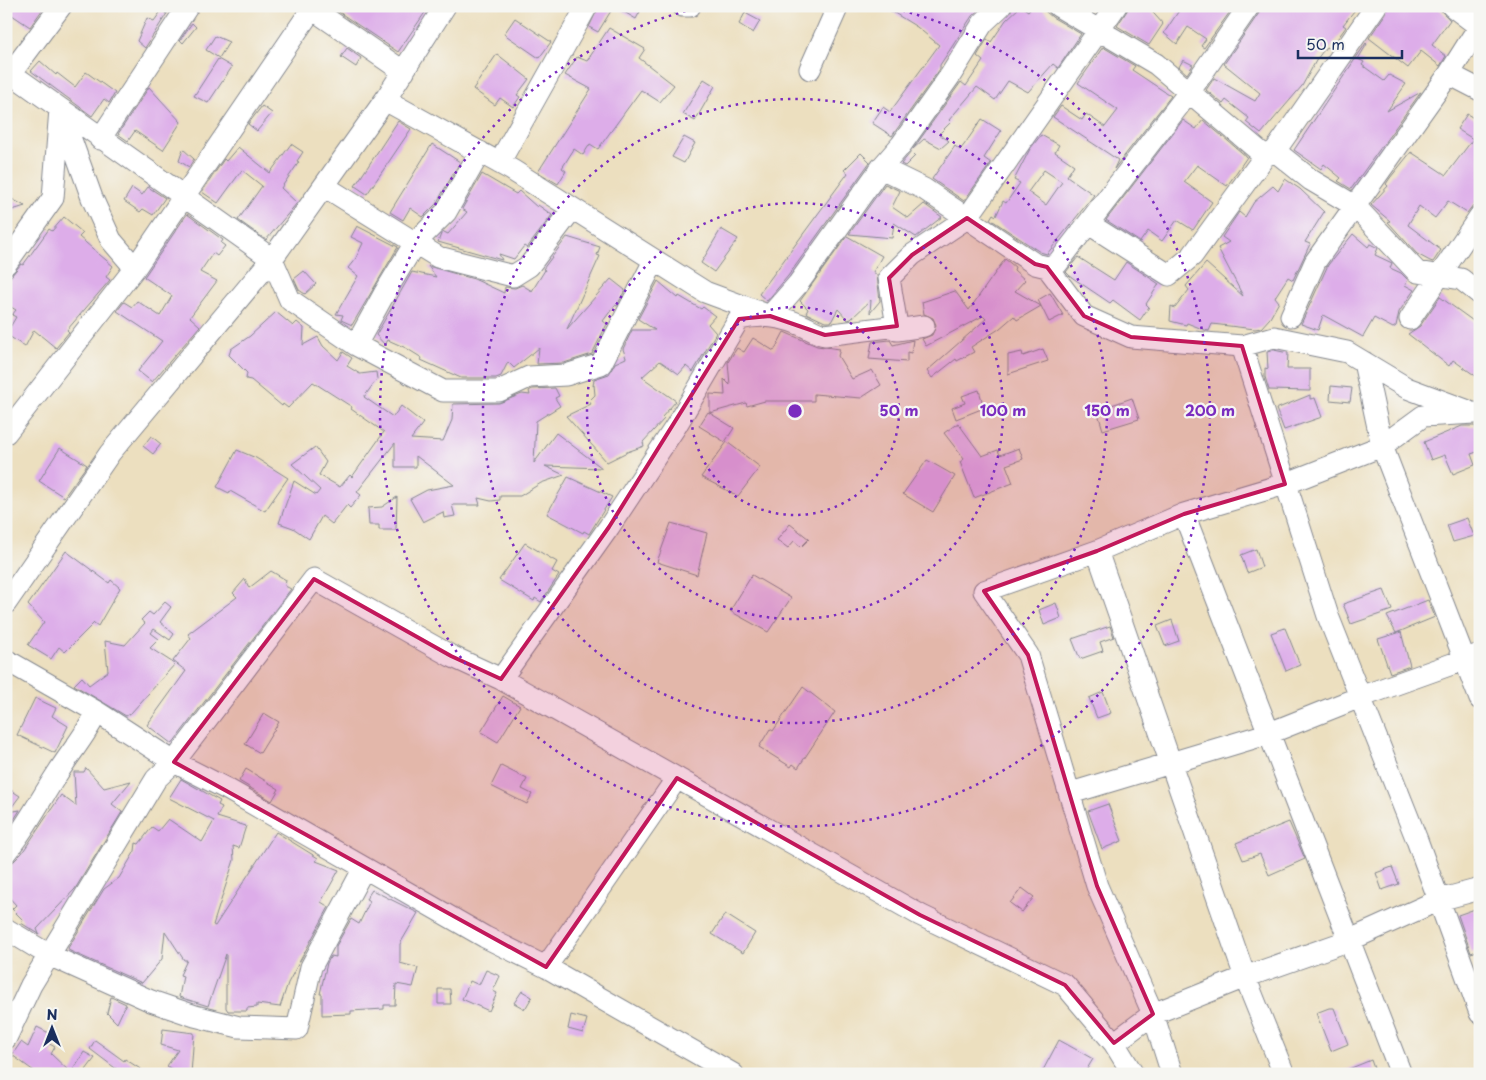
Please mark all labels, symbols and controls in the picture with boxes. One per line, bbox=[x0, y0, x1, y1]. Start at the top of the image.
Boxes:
scale bar bbox=[1298, 28, 1402, 60]
text: 50 m bbox=[1306, 32, 1345, 55]
text: 50 m bbox=[880, 398, 918, 421]
text: 100 m bbox=[980, 398, 1026, 421]
text: 150 m bbox=[1084, 398, 1130, 421]
text: 200 m bbox=[1185, 398, 1235, 421]
centre of rings bbox=[786, 402, 804, 420]
north arrow bbox=[28, 1002, 78, 1052]
text: N bbox=[46, 1004, 58, 1025]

